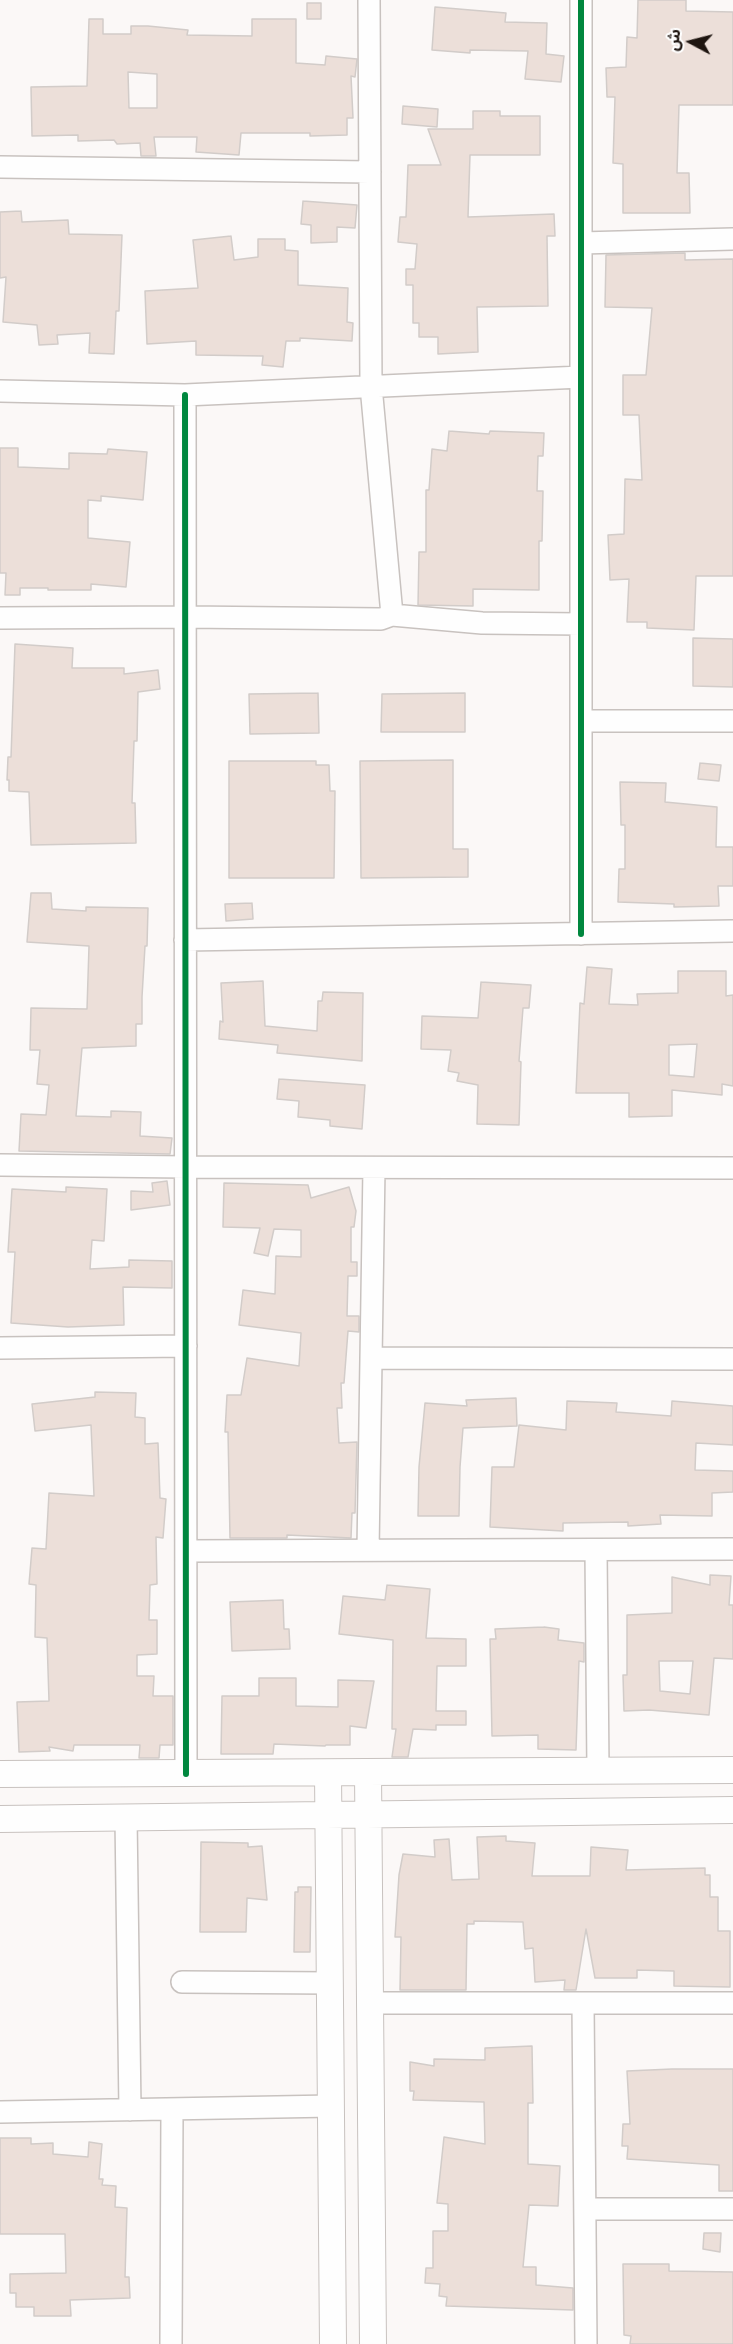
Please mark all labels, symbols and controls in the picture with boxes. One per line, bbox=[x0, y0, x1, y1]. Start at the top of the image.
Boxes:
north arrow bbox=[661, 12, 721, 72]
text: ش bbox=[662, 28, 683, 52]

